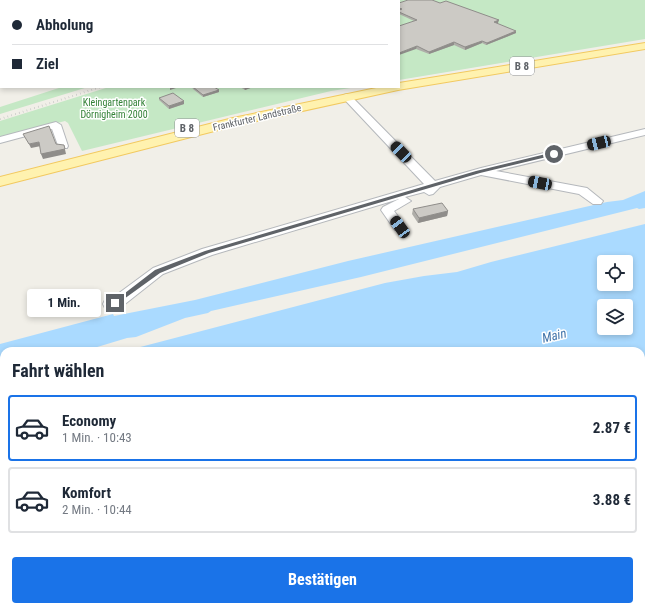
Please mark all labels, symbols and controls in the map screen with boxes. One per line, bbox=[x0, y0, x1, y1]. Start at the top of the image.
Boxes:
text: Abholung bbox=[36, 16, 93, 34]
text: Ziel bbox=[36, 55, 59, 73]
road number: B 8 bbox=[510, 57, 534, 75]
park label: Kleingartenpark Dörnigheim 2000 bbox=[80, 97, 148, 120]
street label: Frankfurter Landstraße bbox=[212, 102, 303, 133]
road number: B 8 bbox=[175, 119, 199, 137]
car bbox=[586, 134, 612, 152]
car bbox=[388, 139, 414, 165]
route start bbox=[545, 145, 563, 163]
car bbox=[527, 175, 553, 191]
car bbox=[388, 214, 412, 240]
map controls bbox=[597, 255, 633, 335]
button: locate bbox=[597, 255, 633, 291]
callout: 1 Min. bbox=[27, 289, 101, 317]
route end bbox=[106, 294, 124, 312]
text: 1 Min. bbox=[48, 295, 80, 310]
button: layers bbox=[597, 299, 633, 335]
water label: Main bbox=[540, 325, 568, 346]
text: Fahrt wählen bbox=[12, 360, 104, 381]
icon: car bbox=[14, 410, 50, 446]
text: Economy bbox=[62, 412, 116, 430]
text: 2.87 € bbox=[593, 419, 631, 437]
text: 1 Min. · 10:43 bbox=[62, 430, 132, 445]
icon: car bbox=[14, 482, 50, 518]
text: Komfort bbox=[62, 484, 111, 502]
text: 3.88 € bbox=[593, 491, 631, 509]
text: 2 Min. · 10:44 bbox=[62, 502, 132, 517]
button: Bestätigen bbox=[12, 557, 633, 603]

